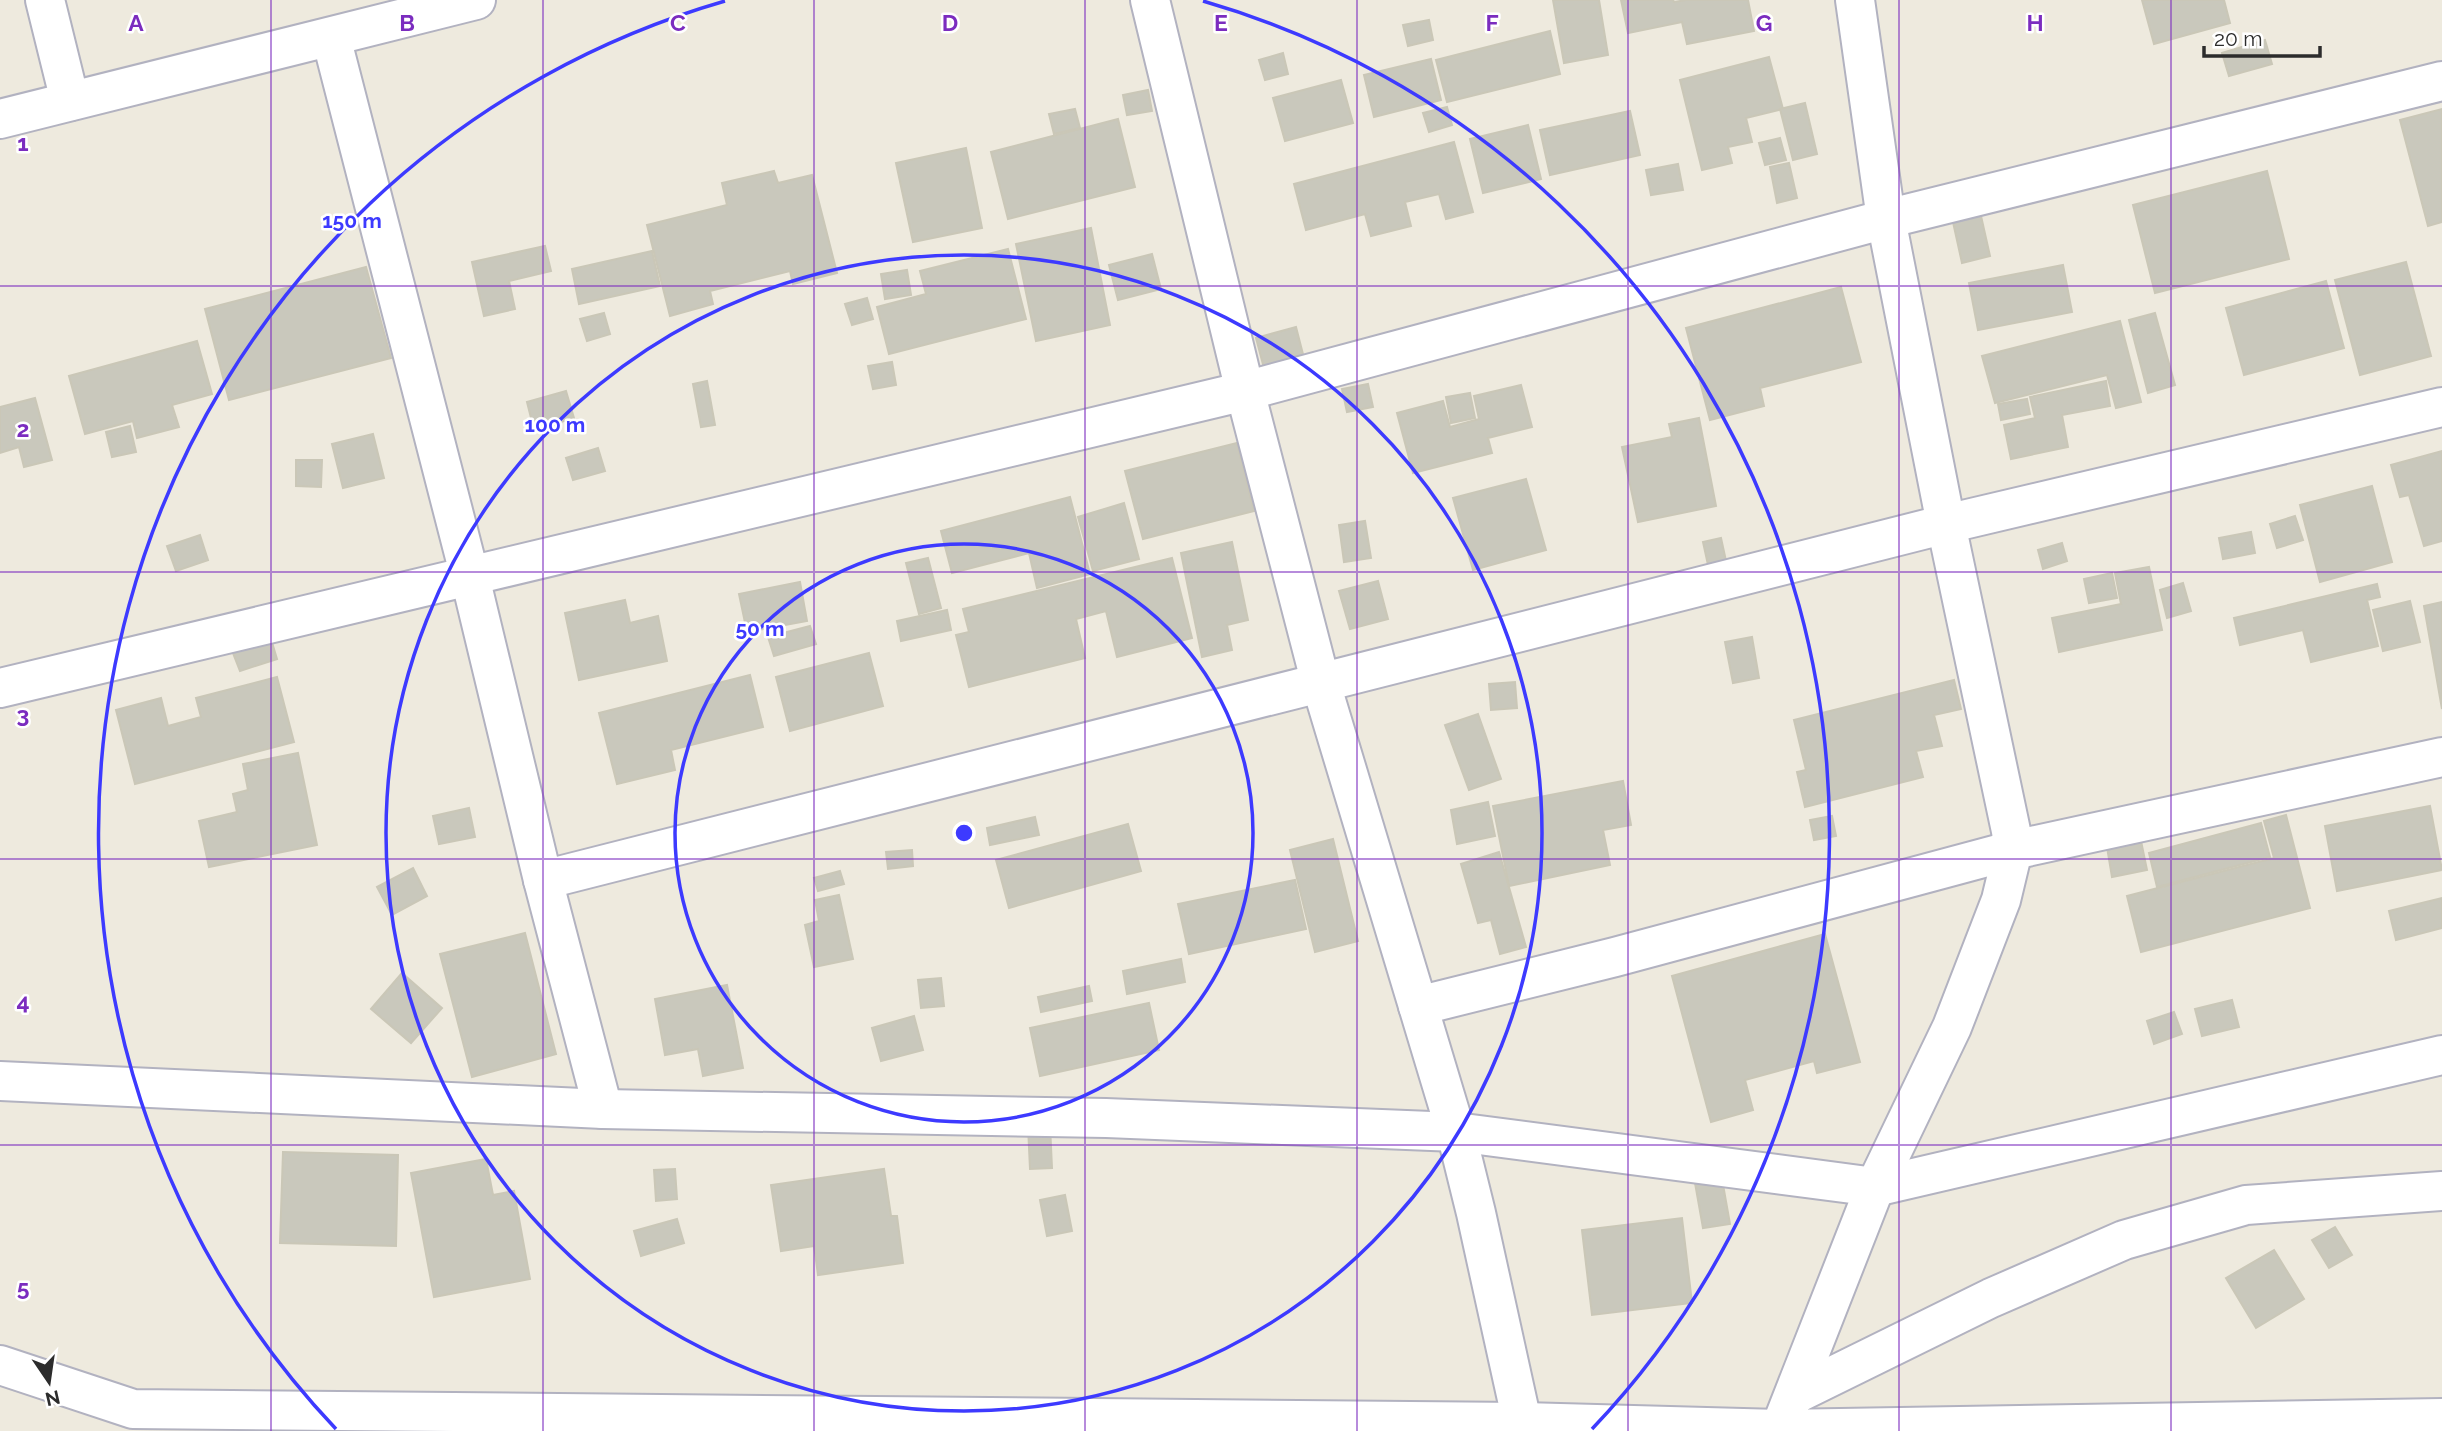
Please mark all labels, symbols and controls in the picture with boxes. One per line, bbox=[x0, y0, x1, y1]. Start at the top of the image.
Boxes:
text: A bbox=[128, 9, 144, 36]
text: B bbox=[399, 9, 415, 36]
text: C bbox=[670, 9, 686, 36]
text: D bbox=[942, 9, 958, 36]
text: E bbox=[1214, 9, 1228, 36]
text: F bbox=[1485, 9, 1499, 36]
text: G bbox=[1756, 9, 1772, 36]
text: H bbox=[2026, 9, 2044, 36]
scale bar bbox=[2204, 14, 2320, 58]
text: 20 m bbox=[2214, 26, 2262, 51]
text: 1 bbox=[17, 129, 29, 156]
text: 150 m bbox=[322, 208, 382, 233]
text: 100 m bbox=[525, 412, 585, 437]
text: 2 bbox=[17, 415, 29, 442]
text: 50 m bbox=[735, 616, 785, 641]
text: 3 bbox=[17, 701, 29, 728]
centre of rings bbox=[952, 821, 976, 845]
text: 4 bbox=[16, 988, 30, 1015]
text: 5 bbox=[17, 1274, 30, 1301]
north arrow bbox=[14, 1347, 84, 1417]
text: N bbox=[43, 1386, 62, 1411]

